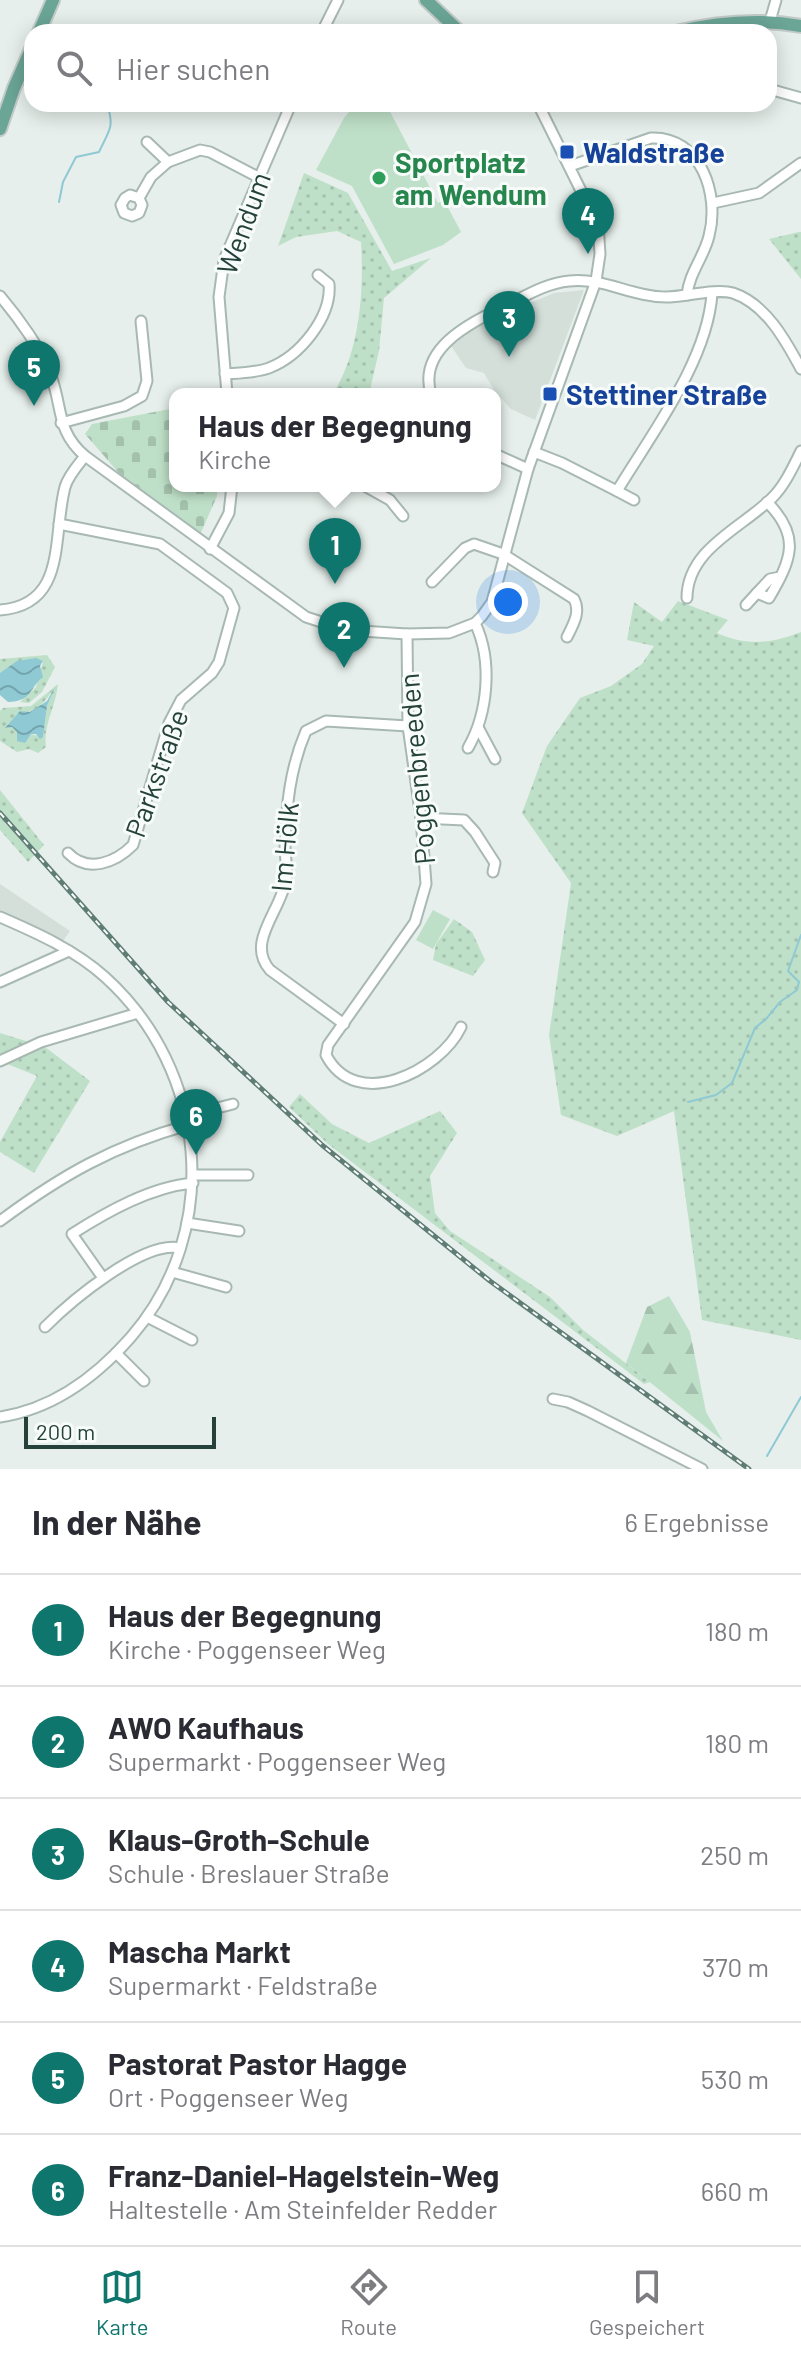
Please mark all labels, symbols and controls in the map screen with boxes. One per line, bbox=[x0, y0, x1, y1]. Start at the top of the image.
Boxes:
search box bbox=[24, 24, 777, 112]
icon: search bbox=[52, 46, 96, 90]
text: Hier suchen bbox=[116, 50, 270, 86]
place label: Waldstraße bbox=[583, 135, 725, 169]
marker: Waldstraße bbox=[558, 143, 576, 161]
place label: Sportplatz am Wendum bbox=[395, 145, 547, 211]
street label: Wendum bbox=[209, 167, 277, 279]
marker: Sportplatz am Wendum bbox=[370, 169, 388, 187]
pin: 4 bbox=[562, 188, 614, 254]
pin: 3 bbox=[483, 291, 535, 357]
pin: 5 bbox=[8, 340, 60, 406]
place label: Stettiner Straße bbox=[566, 377, 767, 411]
marker: Stettiner Straße bbox=[541, 385, 559, 403]
popup bbox=[169, 388, 501, 492]
text: Haus der Begegnung bbox=[198, 407, 472, 443]
text: Kirche bbox=[198, 443, 271, 474]
pin: 1 bbox=[309, 518, 361, 584]
your location bbox=[488, 582, 528, 622]
pin: 2 bbox=[318, 602, 370, 668]
street label: Poggenbreeden bbox=[391, 672, 441, 866]
street label: Parkstraße bbox=[117, 704, 195, 842]
street label: Im Hölk bbox=[263, 801, 305, 893]
pin: 6 bbox=[170, 1089, 222, 1155]
scale bar bbox=[24, 1413, 216, 1449]
text: 200 m bbox=[36, 1418, 95, 1444]
text: In der Nähe bbox=[32, 1501, 202, 1542]
text: 6 Ergebnisse bbox=[624, 1506, 769, 1537]
text: Haus der Begegnung bbox=[108, 1597, 382, 1633]
text: 1 bbox=[53, 1615, 63, 1646]
text: 180 m bbox=[705, 1615, 769, 1646]
text: Kirche · Poggenseer Weg bbox=[108, 1633, 386, 1664]
text: AWO Kaufhaus bbox=[108, 1709, 304, 1745]
text: 2 bbox=[51, 1727, 65, 1758]
text: 180 m bbox=[705, 1727, 769, 1758]
text: Supermarkt · Poggenseer Weg bbox=[108, 1745, 446, 1776]
text: Klaus-Groth-Schule bbox=[108, 1821, 370, 1857]
text: 3 bbox=[51, 1839, 65, 1870]
text: 250 m bbox=[700, 1839, 769, 1870]
text: Schule · Breslauer Straße bbox=[108, 1857, 390, 1888]
text: Mascha Markt bbox=[108, 1933, 291, 1969]
text: 4 bbox=[50, 1951, 66, 1982]
text: 370 m bbox=[702, 1951, 769, 1982]
text: Supermarkt · Feldstraße bbox=[108, 1969, 378, 2000]
text: Pastorat Pastor Hagge bbox=[108, 2045, 407, 2081]
text: 5 bbox=[51, 2063, 65, 2094]
text: 530 m bbox=[701, 2063, 769, 2094]
text: Ort · Poggenseer Weg bbox=[108, 2081, 348, 2112]
text: Franz-Daniel-Hagelstein-Weg bbox=[108, 2157, 499, 2193]
text: 6 bbox=[51, 2175, 65, 2206]
text: 660 m bbox=[701, 2175, 769, 2206]
text: Haltestelle · Am Steinfelder Redder bbox=[108, 2193, 497, 2224]
tab: Karte bbox=[96, 2265, 148, 2339]
tab: Route bbox=[340, 2265, 397, 2339]
tab: Gespeichert bbox=[589, 2265, 705, 2339]

